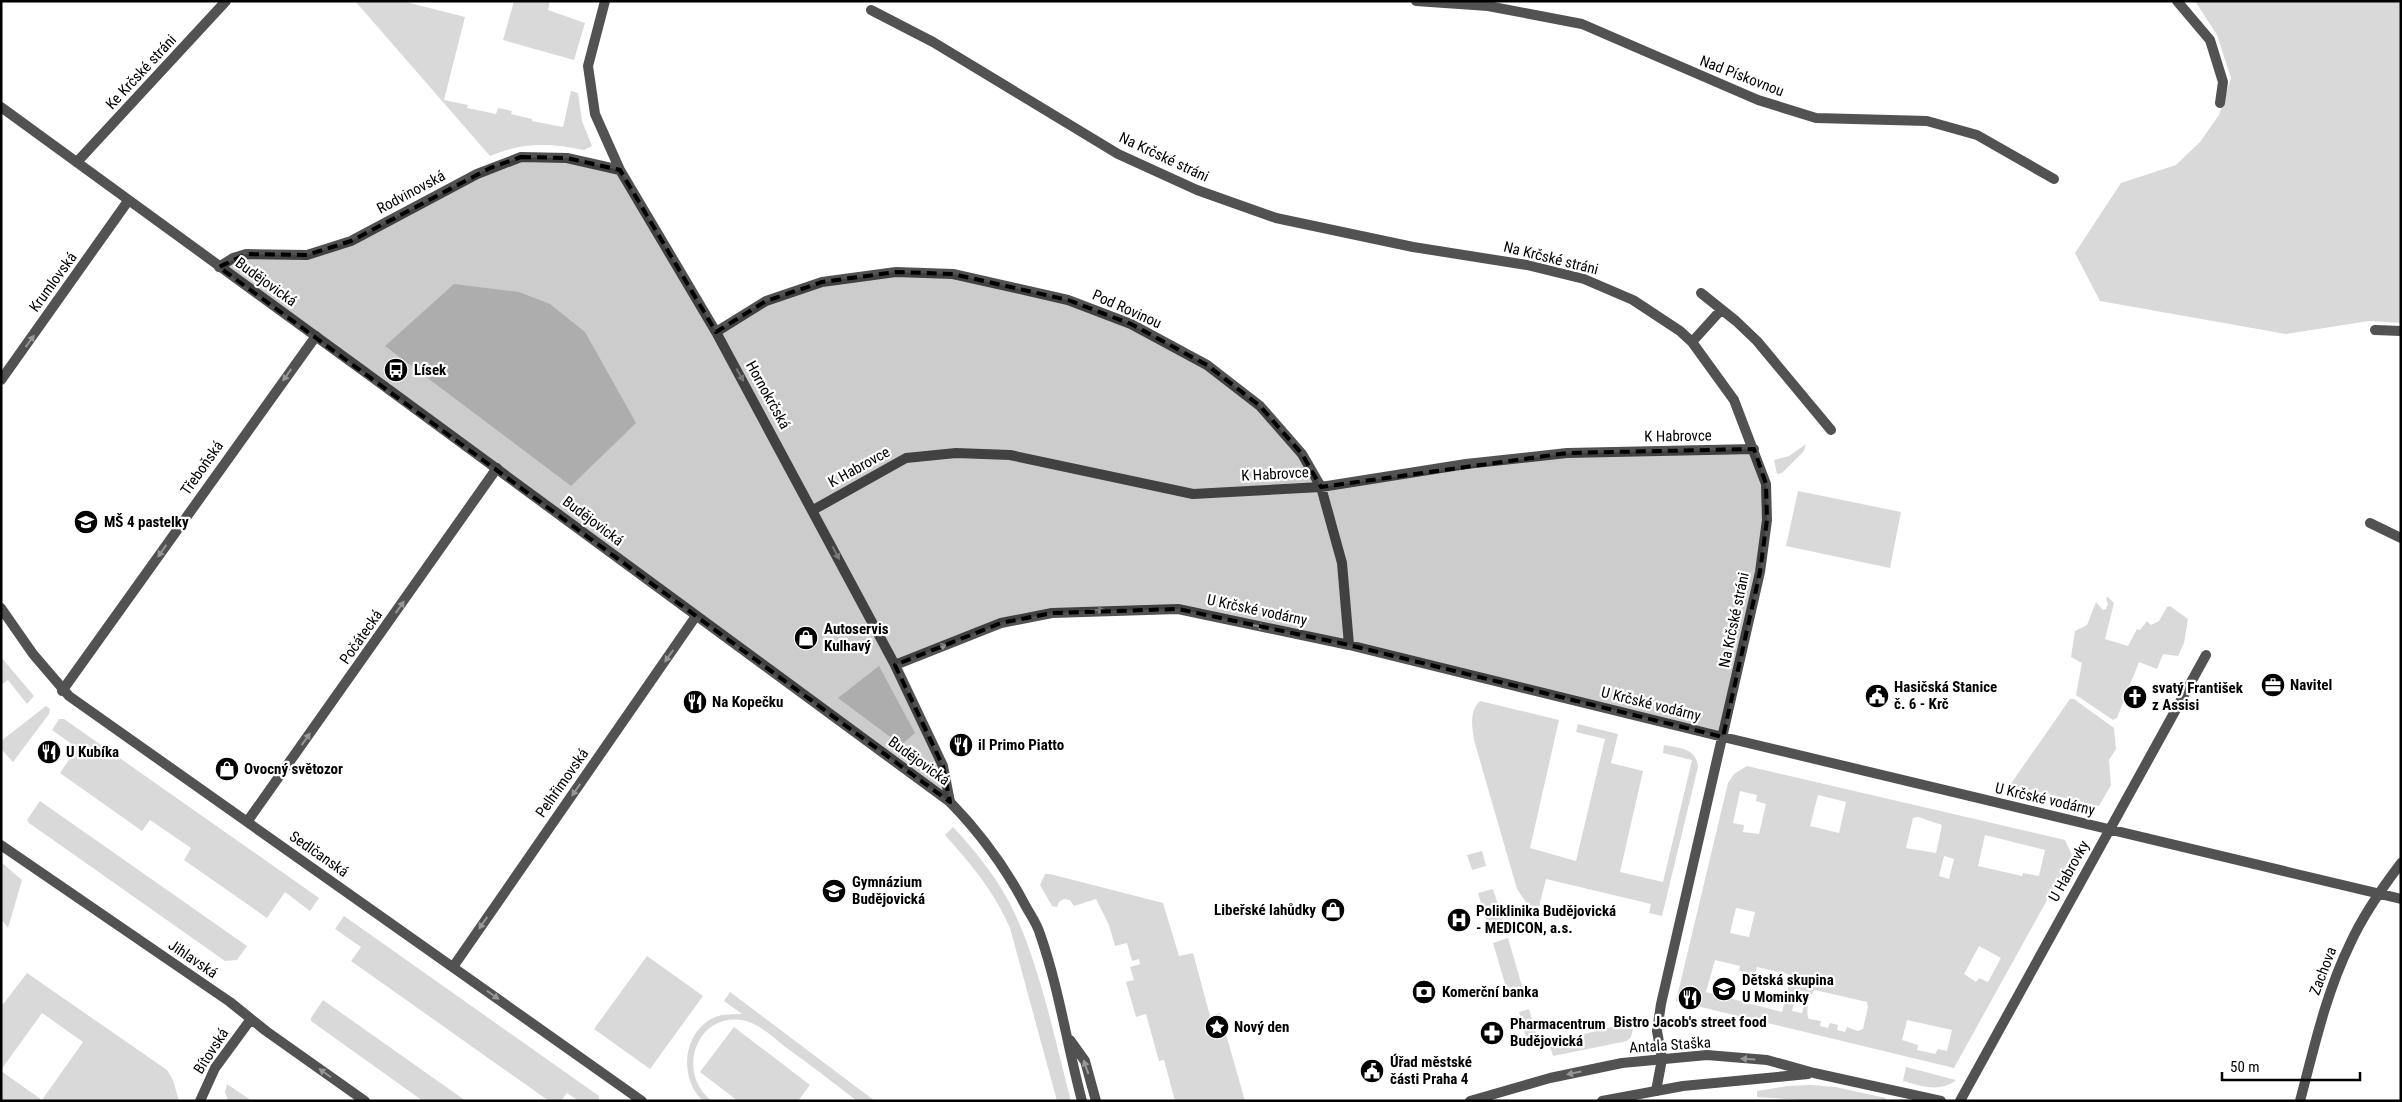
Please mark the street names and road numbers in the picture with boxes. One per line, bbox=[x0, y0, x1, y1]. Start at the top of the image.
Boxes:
street label: Ke Krčské stráni bbox=[102, 31, 180, 113]
street label: Nad Pískovnou bbox=[1697, 52, 1787, 100]
street label: Na Krčské stráni bbox=[1116, 128, 1212, 186]
street label: Rodvinovská bbox=[374, 167, 448, 217]
street label: Na Krčské stráni bbox=[1502, 238, 1600, 278]
street label: Krumlovská bbox=[25, 249, 81, 315]
street label: Budějovická bbox=[232, 254, 300, 310]
street label: Pod Rovinou bbox=[1090, 286, 1164, 332]
street label: Hornokrčská bbox=[742, 358, 794, 432]
street label: K Habrovce bbox=[1644, 426, 1712, 446]
street label: Třeboňská bbox=[177, 437, 227, 499]
street label: K Habrovce bbox=[825, 443, 893, 491]
street label: K Habrovce bbox=[1241, 463, 1309, 485]
street label: Budějovická bbox=[559, 492, 627, 550]
street label: Na Krčské stráni bbox=[1715, 571, 1753, 669]
street label: U Krčské vodárny bbox=[1205, 591, 1309, 629]
street label: Počátecká bbox=[336, 606, 386, 668]
street label: U Krčské vodárny bbox=[1599, 683, 1703, 725]
street label: Budějovická bbox=[885, 733, 953, 789]
street label: Pelhřimovská bbox=[532, 745, 592, 821]
street label: U Krčské vodárny bbox=[1993, 779, 2097, 819]
street label: Sedlčanská bbox=[286, 827, 352, 881]
street label: U Habrovky bbox=[2045, 837, 2093, 905]
street label: Jihlavská bbox=[165, 936, 221, 982]
street label: Zachova bbox=[2306, 944, 2340, 998]
street label: Bítovská bbox=[190, 1025, 232, 1077]
street label: Antala Staška bbox=[1629, 1033, 1711, 1057]

